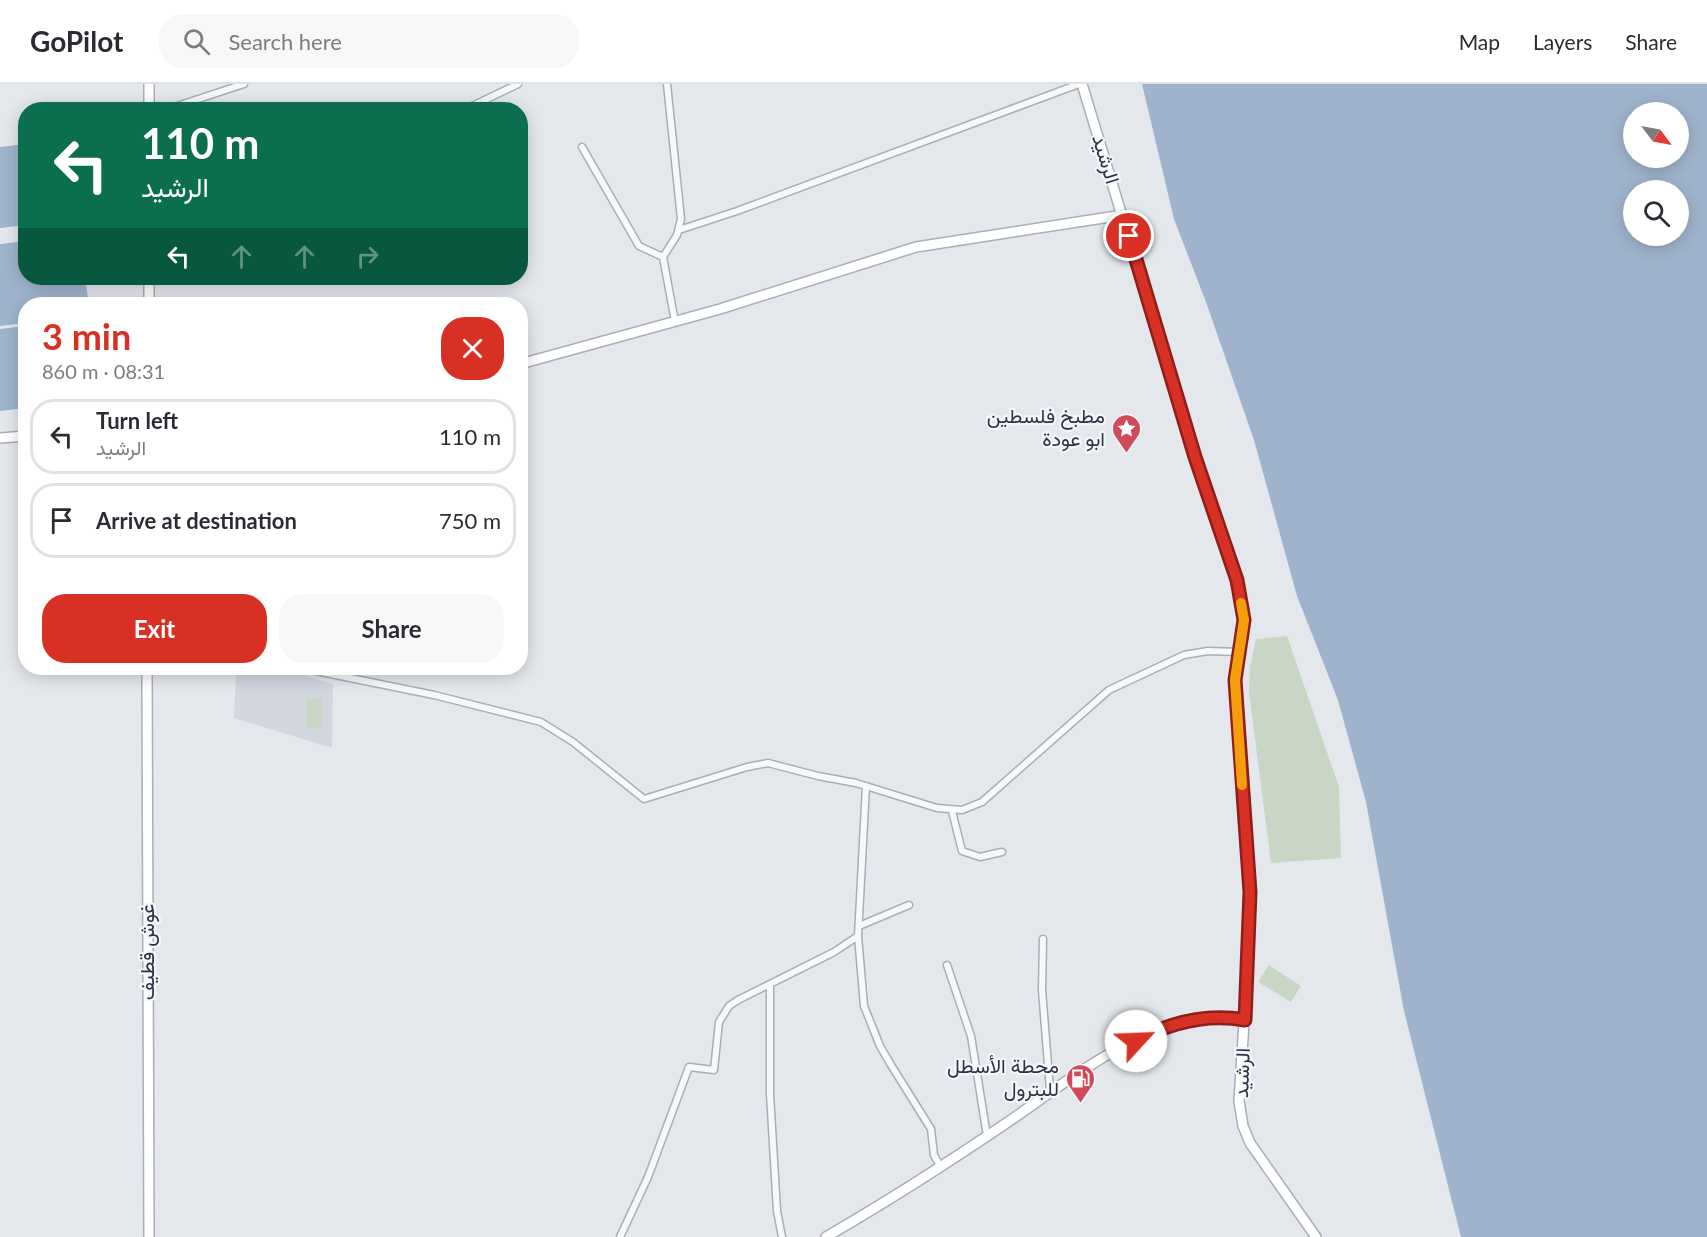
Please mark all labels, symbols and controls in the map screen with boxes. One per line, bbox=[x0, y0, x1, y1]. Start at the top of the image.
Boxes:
search box bbox=[159, 14, 579, 68]
text: GoPilot bbox=[30, 24, 123, 58]
icon: search bbox=[180, 25, 213, 58]
text: Search here bbox=[228, 28, 342, 55]
text: Map bbox=[1459, 29, 1500, 54]
text: Layers bbox=[1533, 29, 1592, 54]
text: Share bbox=[1625, 29, 1677, 54]
north arrow bbox=[1623, 102, 1689, 168]
map controls bbox=[1623, 102, 1689, 246]
text: 110 m bbox=[141, 118, 259, 168]
icon: left bbox=[42, 126, 120, 204]
street label: الرشيد bbox=[1086, 131, 1126, 187]
text: الرشيد bbox=[141, 170, 209, 203]
button: search bbox=[1623, 180, 1689, 246]
pin bbox=[1103, 210, 1154, 261]
icon: arrive bbox=[1112, 219, 1145, 252]
icon: left bbox=[162, 240, 195, 273]
icon: ahead bbox=[225, 240, 258, 273]
icon: ahead bbox=[288, 240, 321, 273]
icon: right bbox=[351, 240, 384, 273]
text: 3 min bbox=[42, 314, 131, 358]
button: close bbox=[441, 317, 504, 380]
text: 860 m · 08:31 bbox=[42, 359, 165, 383]
place label: مطبخ فلسطين ابو عودة bbox=[987, 403, 1105, 452]
text: Turn left bbox=[96, 407, 178, 434]
place icon: مطبخ فلسطين ابو عودة bbox=[1110, 412, 1142, 454]
icon: left bbox=[45, 420, 78, 453]
text: 110 m bbox=[439, 423, 501, 450]
text: الرشيد bbox=[96, 435, 146, 459]
icon: arrive bbox=[45, 504, 78, 537]
text: Arrive at destination bbox=[96, 507, 297, 534]
text: 750 m bbox=[439, 507, 501, 534]
button: Exit bbox=[42, 594, 267, 663]
button: Share bbox=[279, 594, 504, 663]
street label: غوش قطيف bbox=[134, 904, 160, 1000]
position arrow bbox=[1104, 1009, 1168, 1073]
street label: الرشيد bbox=[1228, 1047, 1256, 1099]
place label: محطة الأسطل للبترول bbox=[947, 1053, 1059, 1102]
fuel station icon: محطة الأسطل للبترول bbox=[1064, 1062, 1096, 1104]

